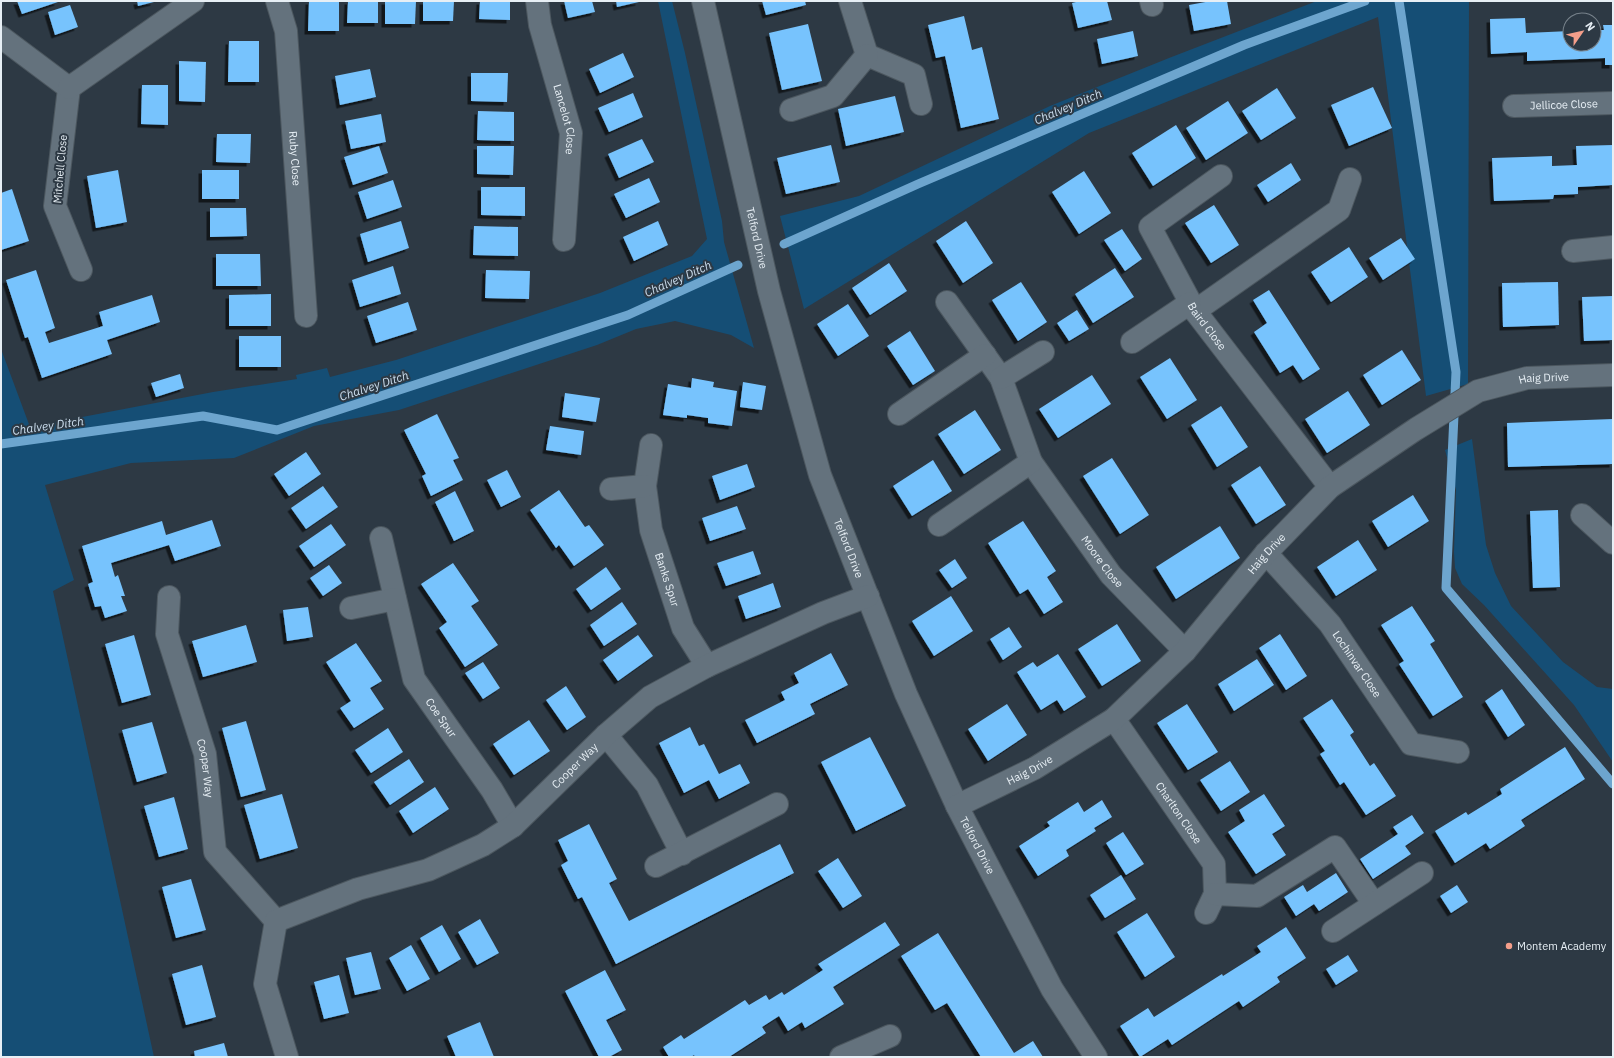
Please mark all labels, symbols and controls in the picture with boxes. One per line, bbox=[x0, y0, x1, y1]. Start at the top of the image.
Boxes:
north arrow bbox=[1562, 12, 1602, 52]
text: N bbox=[1582, 19, 1598, 34]
street label: Lancelot Close bbox=[550, 82, 578, 155]
water label: Chalvey Ditch bbox=[1032, 85, 1104, 128]
street label: Jellicoe Close bbox=[1530, 96, 1598, 113]
street label: Ruby Close bbox=[286, 130, 304, 186]
street label: Mitchell Close bbox=[50, 134, 70, 204]
street label: Telford Drive bbox=[743, 206, 771, 270]
water label: Chalvey Ditch bbox=[642, 257, 714, 300]
street label: Baird Close bbox=[1185, 300, 1229, 353]
water label: Chalvey Ditch bbox=[337, 367, 411, 404]
street label: Haig Drive bbox=[1517, 370, 1569, 387]
water label: Chalvey Ditch bbox=[11, 413, 85, 438]
street label: Telford Drive bbox=[831, 516, 867, 580]
street label: Haig Drive bbox=[1244, 530, 1288, 577]
street label: Moore Close bbox=[1078, 533, 1126, 590]
street label: Banks Spur bbox=[652, 551, 683, 608]
street label: Lochinvar Close bbox=[1330, 628, 1385, 700]
street label: Coe Spur bbox=[423, 695, 460, 740]
street label: Cooper Way bbox=[194, 737, 216, 799]
street label: Cooper Way bbox=[549, 740, 601, 791]
street label: Haig Drive bbox=[1004, 752, 1055, 788]
street label: Charlton Close bbox=[1152, 779, 1205, 847]
street label: Telford Drive bbox=[957, 814, 998, 876]
place label: Montem Academy bbox=[1517, 939, 1607, 953]
marker: Montem Academy bbox=[1504, 941, 1514, 951]

